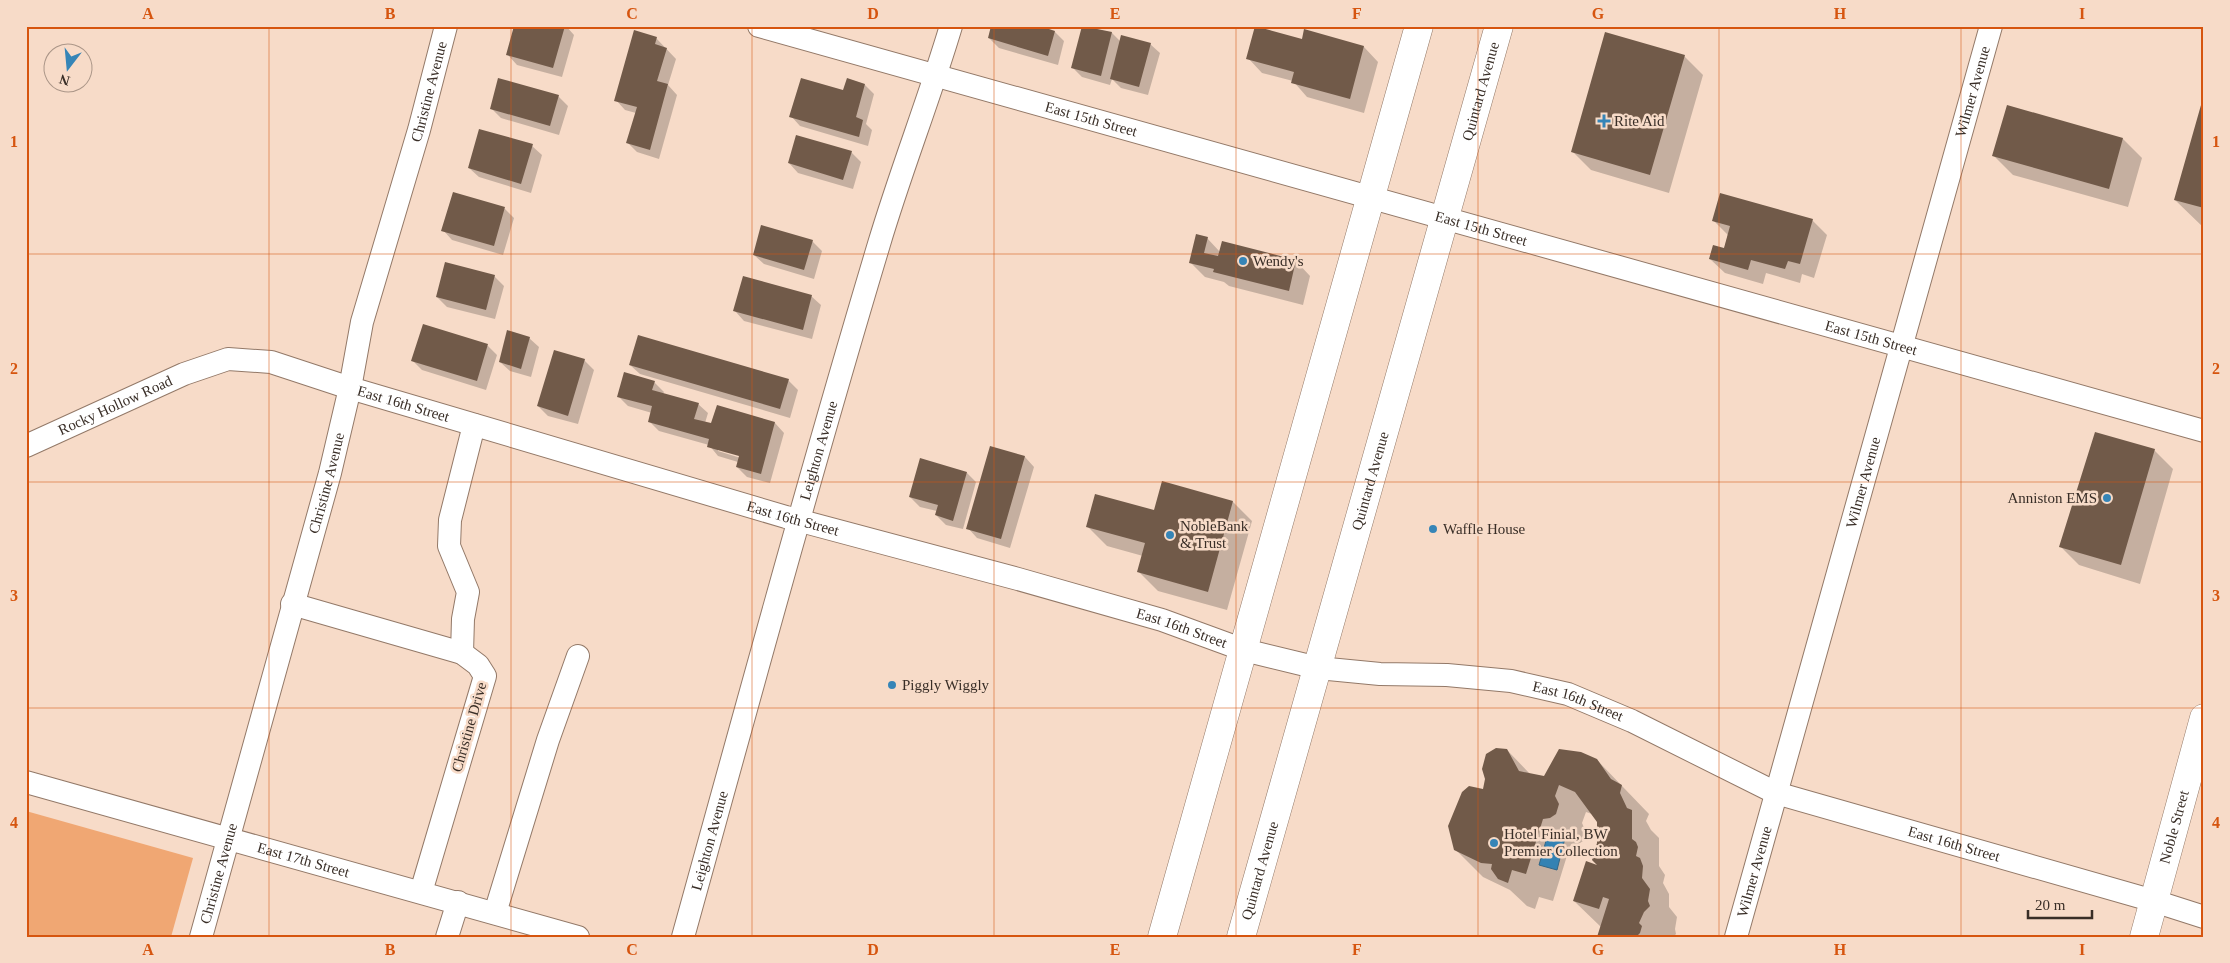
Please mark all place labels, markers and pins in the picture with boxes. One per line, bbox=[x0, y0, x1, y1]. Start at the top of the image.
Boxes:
place label: Rite Aid bbox=[1614, 113, 1665, 129]
marker: Rite Aid bbox=[1598, 115, 1610, 127]
place label: Wendy's bbox=[1253, 253, 1304, 269]
marker: Wendy's bbox=[1237, 255, 1249, 267]
place label: Anniston EMS bbox=[2007, 490, 2097, 506]
marker: Anniston EMS bbox=[2101, 492, 2113, 504]
place label: NobleBank & Trust bbox=[1180, 518, 1249, 551]
place label: Waffle House bbox=[1443, 521, 1526, 537]
marker: Waffle House bbox=[1427, 523, 1439, 535]
marker: NobleBank & Trust bbox=[1164, 529, 1176, 541]
place label: Piggly Wiggly bbox=[902, 677, 990, 693]
marker: Piggly Wiggly bbox=[886, 679, 898, 691]
place label: Hotel Finial, BW Premier Collection bbox=[1504, 826, 1618, 859]
marker: Hotel Finial, BW Premier Collection bbox=[1488, 837, 1500, 849]

